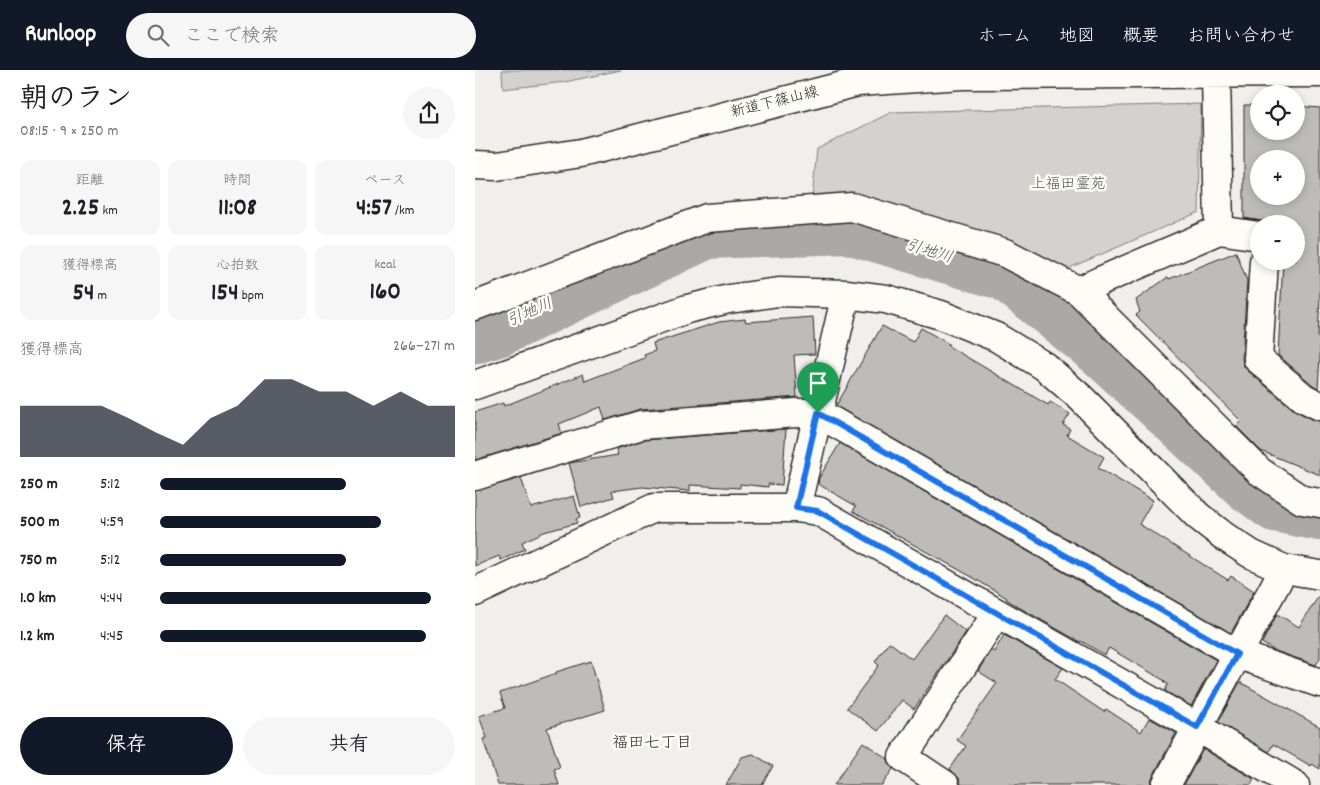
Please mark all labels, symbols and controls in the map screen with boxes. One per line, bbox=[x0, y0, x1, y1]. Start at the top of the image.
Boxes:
search box bbox=[126, 13, 476, 58]
text: Runloop bbox=[25, 18, 96, 52]
icon: search bbox=[144, 21, 172, 49]
text: ここで検索 bbox=[184, 24, 279, 51]
text: ホーム bbox=[978, 25, 1031, 50]
text: 地図 bbox=[1059, 25, 1095, 50]
text: 概要 bbox=[1123, 25, 1159, 50]
text: お問い合わせ bbox=[1187, 25, 1295, 50]
text: 朝のラン bbox=[20, 81, 132, 121]
street label: 新道下篠山線 bbox=[729, 81, 821, 125]
map controls bbox=[1250, 85, 1305, 270]
button: locate bbox=[1250, 85, 1305, 140]
button: share bbox=[403, 87, 455, 139]
text: 08:15 · 9 × 250 m bbox=[20, 120, 118, 143]
button: + bbox=[1250, 150, 1305, 205]
text: 距離 bbox=[76, 171, 104, 191]
text: 時間 bbox=[223, 171, 251, 191]
text: ペース bbox=[365, 171, 406, 191]
park label: 上福田霊苑 bbox=[1030, 174, 1106, 196]
text: 2.25 bbox=[62, 191, 99, 227]
text: 11:08 bbox=[218, 191, 257, 227]
text: 4:57 bbox=[356, 191, 392, 227]
text: km bbox=[99, 201, 118, 221]
text: /km bbox=[392, 201, 414, 221]
button: − bbox=[1250, 215, 1305, 270]
water label: 引地川 bbox=[903, 234, 955, 270]
text: kcal bbox=[375, 255, 396, 275]
text: 獲得標高 bbox=[62, 256, 118, 276]
text: 心拍数 bbox=[216, 256, 258, 276]
text: 160 bbox=[369, 275, 401, 311]
text: 54 bbox=[72, 276, 94, 312]
text: 154 bbox=[211, 276, 239, 312]
text: m bbox=[94, 286, 107, 306]
text: bpm bbox=[239, 286, 264, 306]
water label: 引地川 bbox=[503, 293, 557, 333]
text: 266–271 m bbox=[393, 335, 455, 358]
text: 獲得標高 bbox=[20, 339, 84, 362]
pin bbox=[797, 362, 839, 413]
icon: arrive bbox=[804, 369, 832, 397]
text: 250 m bbox=[20, 473, 58, 496]
text: 5:12 bbox=[100, 473, 121, 496]
text: 500 m bbox=[20, 511, 60, 534]
text: 4:59 bbox=[100, 511, 124, 534]
text: 750 m bbox=[20, 549, 57, 572]
text: 5:12 bbox=[100, 549, 121, 572]
text: 1.0 km bbox=[20, 587, 56, 610]
text: 4:44 bbox=[100, 587, 123, 610]
text: 1.2 km bbox=[20, 625, 54, 648]
text: 4:45 bbox=[100, 625, 123, 648]
button: 保存 bbox=[20, 717, 233, 775]
button: 共有 bbox=[243, 717, 455, 775]
district label: 福田七丁目 bbox=[612, 732, 692, 755]

